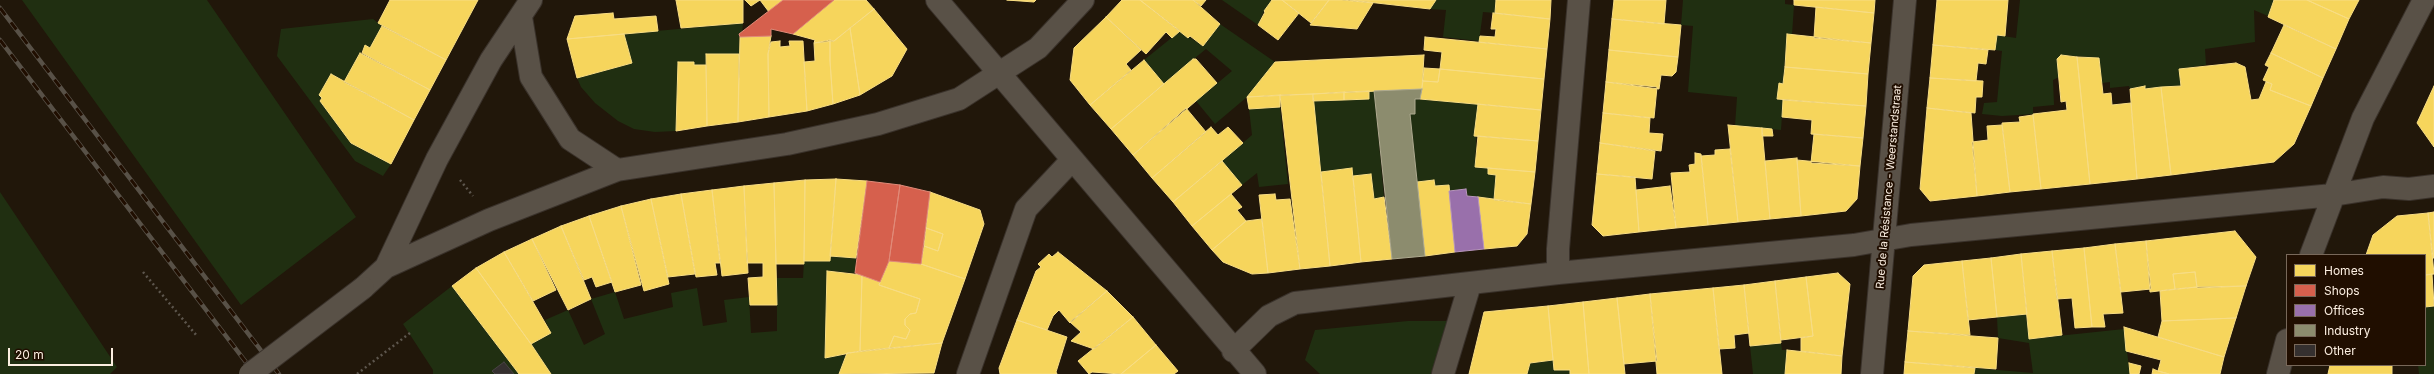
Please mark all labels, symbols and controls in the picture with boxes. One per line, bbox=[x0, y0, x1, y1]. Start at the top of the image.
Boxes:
street label: Rue de la Résistance - Weerstandstraat bbox=[1874, 84, 1904, 290]
legend bbox=[2286, 254, 2426, 366]
text: Homes bbox=[2324, 263, 2364, 278]
text: Shops bbox=[2324, 283, 2360, 298]
text: Offices bbox=[2324, 303, 2365, 318]
text: Industry bbox=[2324, 323, 2370, 338]
scale bar bbox=[10, 340, 115, 366]
text: Other bbox=[2324, 343, 2356, 358]
text: 20 m bbox=[15, 347, 44, 362]

